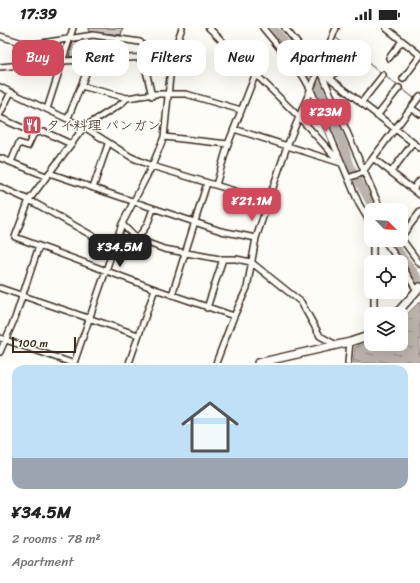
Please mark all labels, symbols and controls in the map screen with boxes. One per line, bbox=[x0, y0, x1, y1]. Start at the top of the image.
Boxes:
text: 17:39 bbox=[20, 1, 57, 27]
chip: Buy bbox=[12, 40, 64, 76]
chip: Rent bbox=[72, 40, 129, 76]
chip: Filters bbox=[137, 40, 206, 76]
chip: New bbox=[214, 40, 269, 76]
chip: Apartment bbox=[277, 40, 371, 76]
pin: ¥23M bbox=[302, 99, 350, 133]
text: ¥23M bbox=[310, 100, 342, 123]
place label: タイ料理 パンガン bbox=[46, 113, 161, 138]
restaurant icon: タイ料理 パンガン bbox=[21, 114, 43, 136]
pin: ¥21.1M bbox=[219, 188, 285, 222]
text: ¥21.1M bbox=[232, 189, 272, 212]
north arrow bbox=[364, 203, 408, 247]
map controls bbox=[364, 203, 408, 351]
pin: ¥34.5M bbox=[87, 234, 153, 268]
text: ¥34.5M bbox=[98, 235, 142, 258]
button: locate bbox=[364, 255, 408, 299]
button: layers bbox=[364, 307, 408, 351]
text: 100 m bbox=[18, 334, 48, 353]
scale bar bbox=[12, 335, 76, 354]
icon: home bbox=[174, 391, 246, 463]
text: ¥34.5M bbox=[12, 497, 71, 527]
text: 2 rooms · 78 m² bbox=[12, 527, 101, 550]
text: Apartment bbox=[12, 550, 73, 573]

